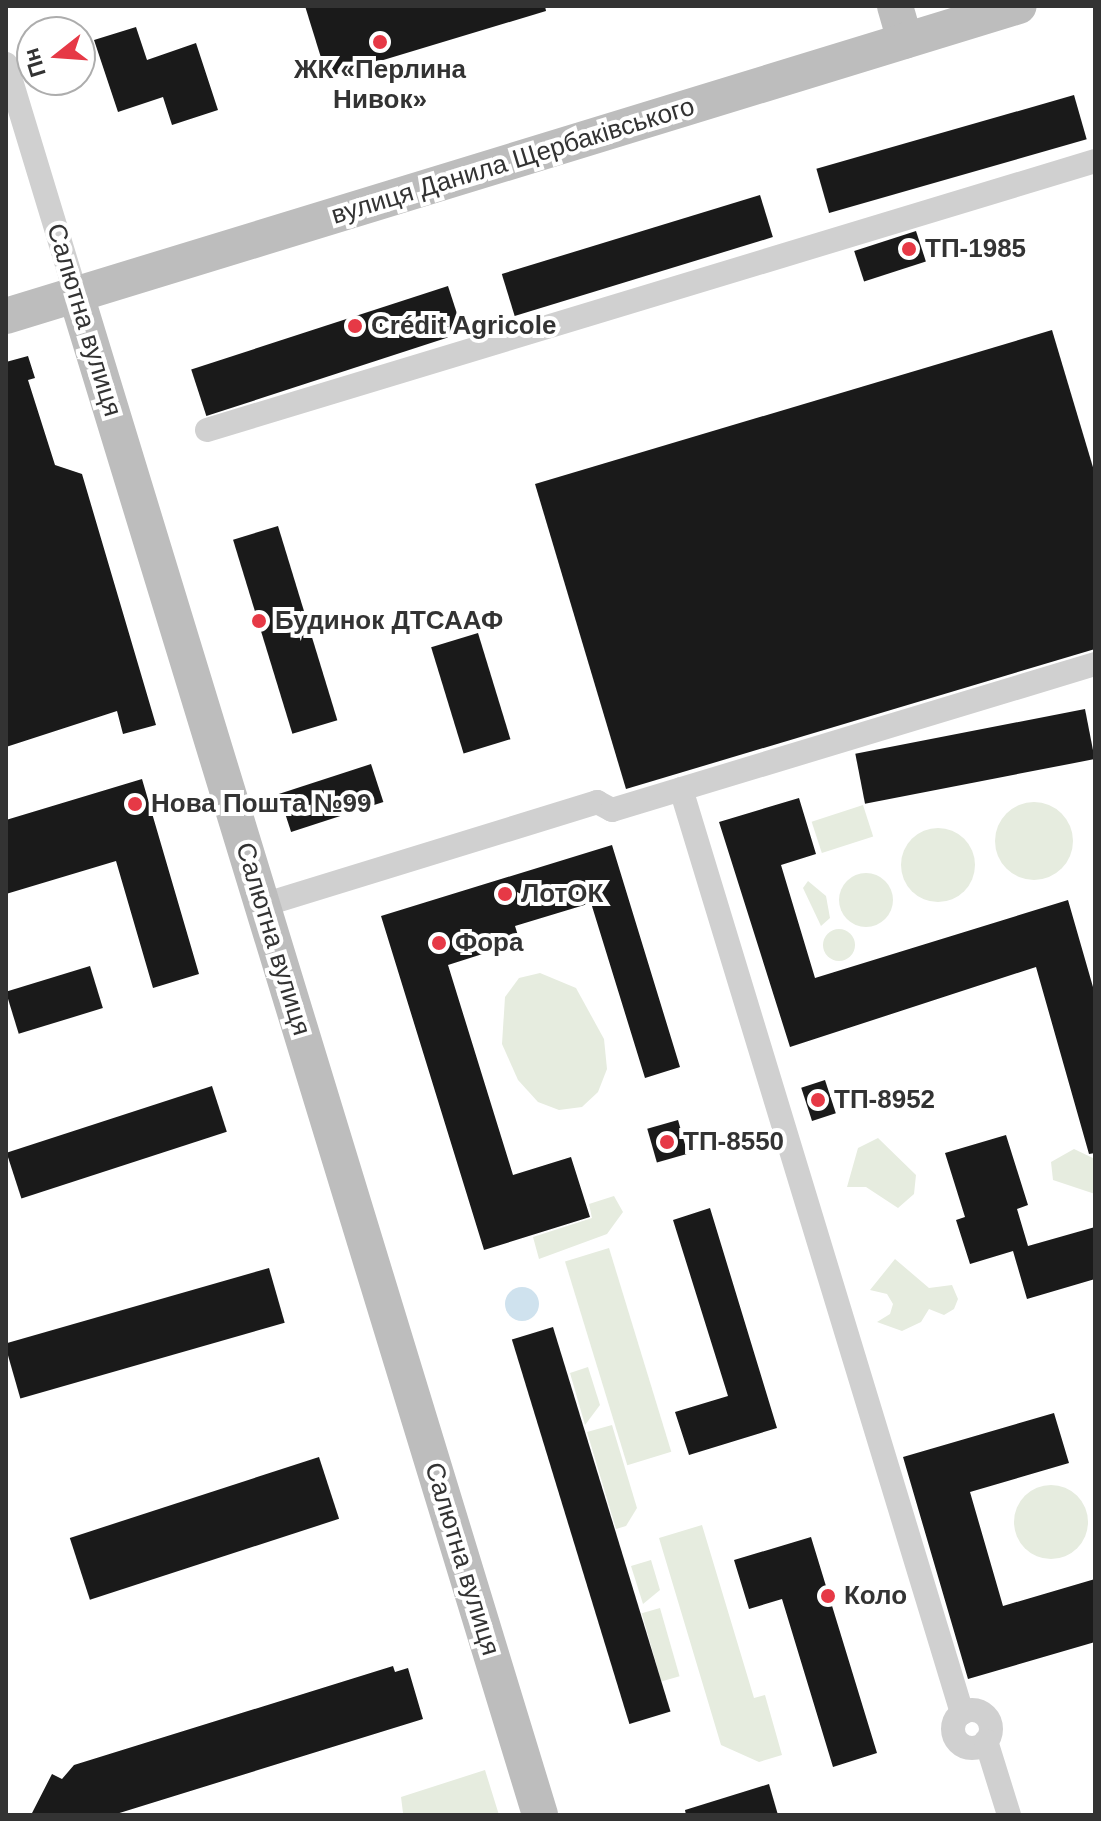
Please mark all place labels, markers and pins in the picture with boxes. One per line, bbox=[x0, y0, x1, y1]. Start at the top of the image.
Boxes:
marker: ЖК «Перлина Нивок» bbox=[371, 33, 389, 51]
place label: ЖК «Перлина Нивок» bbox=[294, 54, 466, 116]
place label: ТП-1985 bbox=[925, 233, 1026, 265]
marker: ТП-1985 bbox=[900, 240, 918, 258]
place label: Crédit Agricole bbox=[371, 310, 557, 342]
marker: Crédit Agricole bbox=[346, 317, 364, 335]
place label: Будинок ДТСААФ bbox=[275, 605, 503, 637]
marker: Будинок ДТСААФ bbox=[250, 612, 268, 630]
place label: Нова Пошта №99 bbox=[151, 788, 372, 820]
marker: Нова Пошта №99 bbox=[126, 795, 144, 813]
place label: ЛотОК bbox=[521, 878, 603, 910]
marker: ЛотОК bbox=[496, 885, 514, 903]
place label: Фора bbox=[455, 927, 523, 959]
marker: Фора bbox=[430, 934, 448, 952]
place label: ТП-8952 bbox=[834, 1084, 935, 1116]
marker: ТП-8952 bbox=[809, 1091, 827, 1109]
place label: ТП-8550 bbox=[683, 1126, 784, 1158]
marker: ТП-8550 bbox=[658, 1133, 676, 1151]
place label: Коло bbox=[844, 1580, 907, 1612]
marker: Коло bbox=[819, 1587, 837, 1605]

